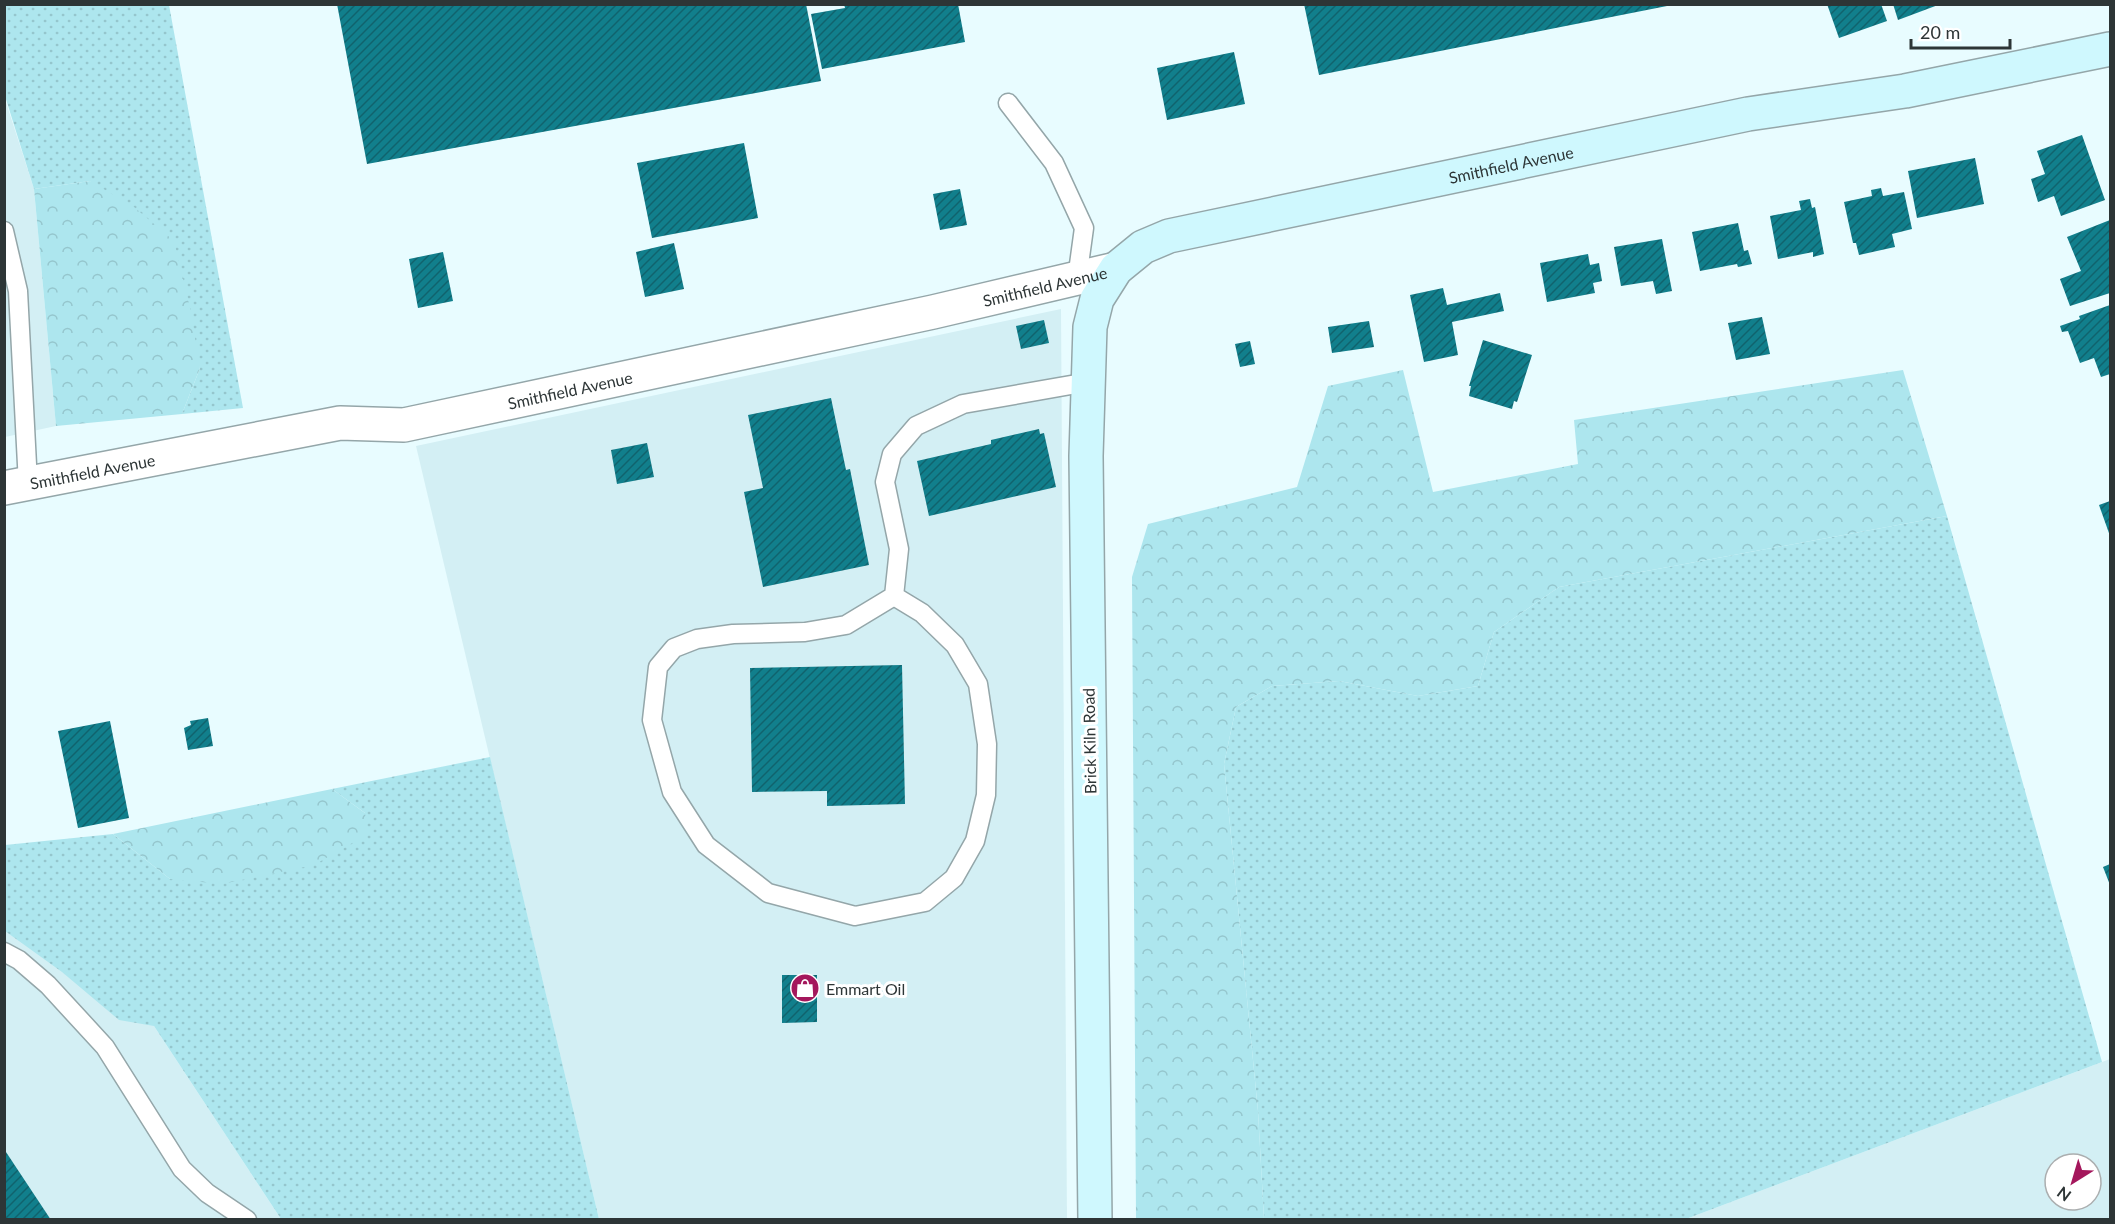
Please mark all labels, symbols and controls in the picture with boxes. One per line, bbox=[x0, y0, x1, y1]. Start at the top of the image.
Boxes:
scale bar bbox=[1911, 12, 2010, 50]
text: 20 m bbox=[1920, 21, 1960, 43]
street label: Smithfield Avenue bbox=[1447, 142, 1575, 186]
street label: Smithfield Avenue bbox=[981, 262, 1109, 310]
street label: Smithfield Avenue bbox=[506, 367, 634, 412]
street label: Smithfield Avenue bbox=[28, 450, 157, 492]
street label: Brick Kiln Road bbox=[1079, 688, 1099, 794]
shop icon: Emmart Oil bbox=[789, 972, 821, 1004]
place label: Emmart Oil bbox=[826, 979, 905, 998]
north arrow bbox=[2043, 1152, 2103, 1212]
text: N bbox=[2053, 1183, 2074, 1206]

